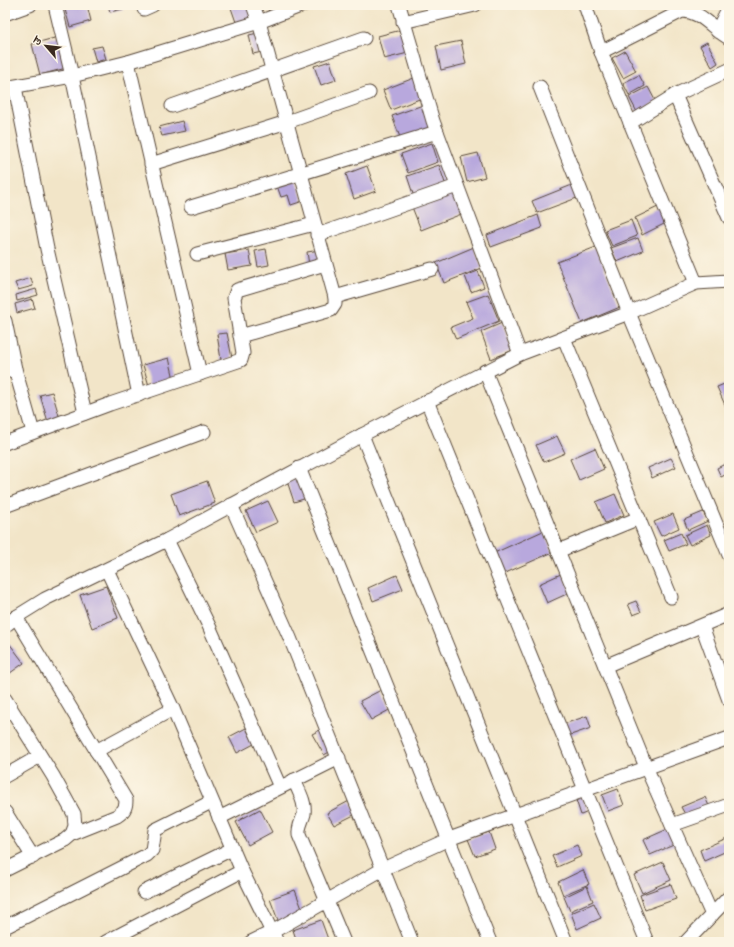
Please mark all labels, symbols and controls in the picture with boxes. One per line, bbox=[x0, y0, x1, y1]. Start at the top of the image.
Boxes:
north arrow bbox=[26, 26, 66, 66]
text: उ bbox=[28, 33, 49, 49]

